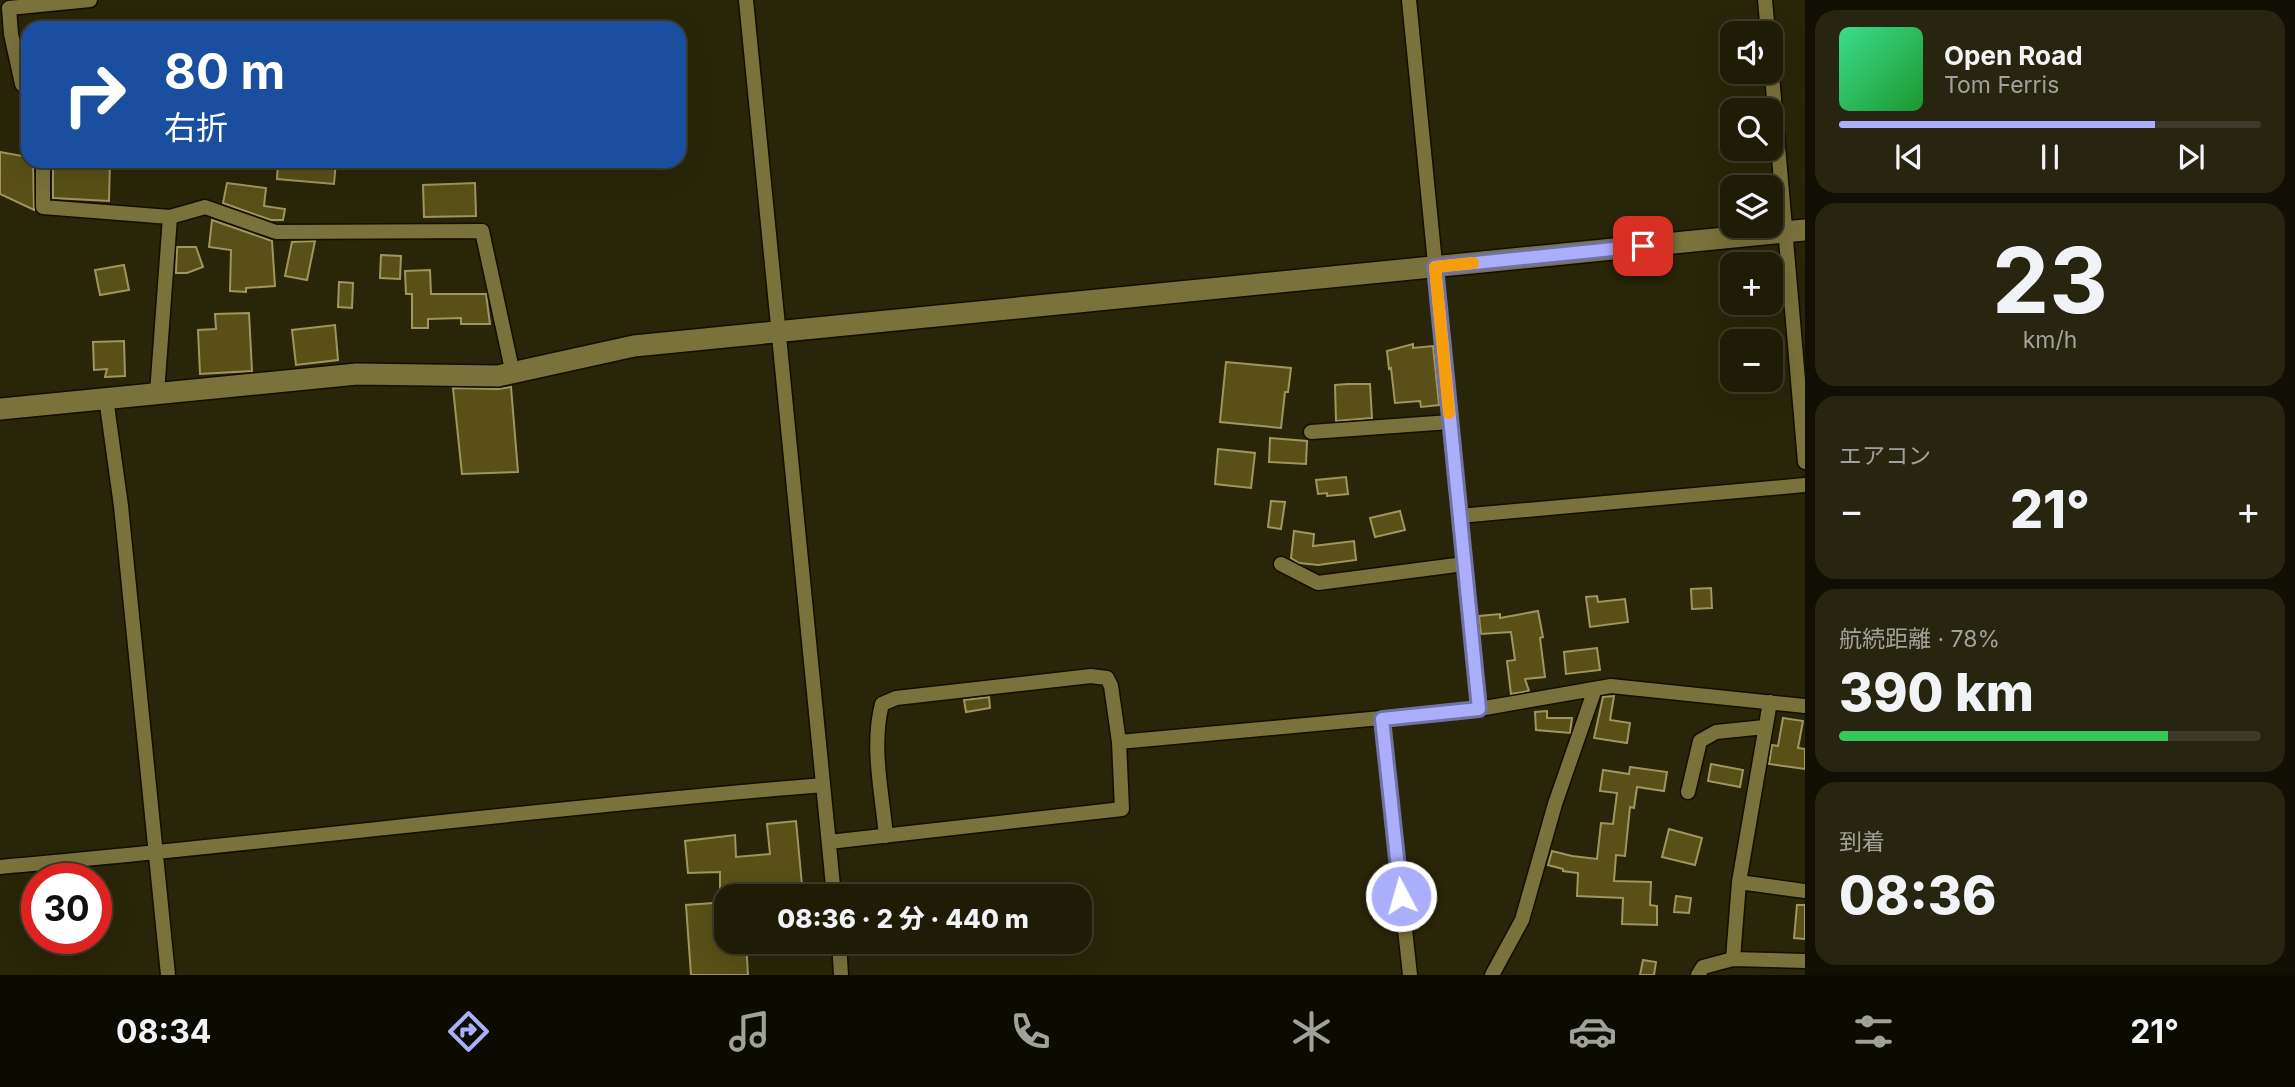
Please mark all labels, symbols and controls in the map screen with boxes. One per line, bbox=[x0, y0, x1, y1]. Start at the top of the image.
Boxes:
map controls bbox=[1720, 21, 1783, 392]
button: sound bbox=[1720, 21, 1783, 84]
text: Open Road bbox=[1944, 40, 2083, 71]
text: 80 m bbox=[164, 42, 285, 101]
icon: right bbox=[49, 49, 140, 140]
text: Tom Ferris bbox=[1944, 71, 2059, 99]
button: search bbox=[1720, 98, 1783, 161]
text: 右折 bbox=[164, 108, 228, 147]
icon: previous bbox=[1890, 138, 1928, 176]
icon: pause bbox=[2031, 138, 2069, 176]
icon: next bbox=[2172, 138, 2210, 176]
button: layers bbox=[1720, 175, 1783, 238]
pin bbox=[1613, 216, 1673, 276]
text: 23 bbox=[1992, 225, 2108, 335]
icon: arrive bbox=[1624, 227, 1662, 265]
button: + bbox=[1720, 252, 1783, 315]
text: km/h bbox=[2023, 326, 2077, 354]
button: − bbox=[1720, 329, 1783, 392]
text: エアコン bbox=[1839, 442, 1931, 470]
text: 21° bbox=[2010, 478, 2090, 541]
text: − bbox=[1839, 487, 1864, 533]
text: + bbox=[2236, 487, 2261, 533]
text: 航続距離 · 78% bbox=[1839, 625, 2000, 653]
text: 390 km bbox=[1839, 661, 2034, 724]
text: 到着 bbox=[1839, 828, 1885, 856]
position arrow bbox=[1364, 859, 1438, 933]
speed limit sign: 30 bbox=[21, 863, 112, 954]
text: 08:36 bbox=[1839, 864, 1996, 927]
text: 08:36 · 2 分 · 440 m bbox=[777, 903, 1029, 934]
icon: directions bbox=[444, 1007, 493, 1056]
icon: music bbox=[725, 1007, 774, 1056]
icon: phone bbox=[1006, 1007, 1055, 1056]
icon: climate bbox=[1287, 1007, 1336, 1056]
icon: car bbox=[1568, 1007, 1617, 1056]
icon: filters bbox=[1849, 1007, 1898, 1056]
text: 08:34 bbox=[116, 1012, 211, 1051]
text: 21° bbox=[2130, 1012, 2179, 1051]

